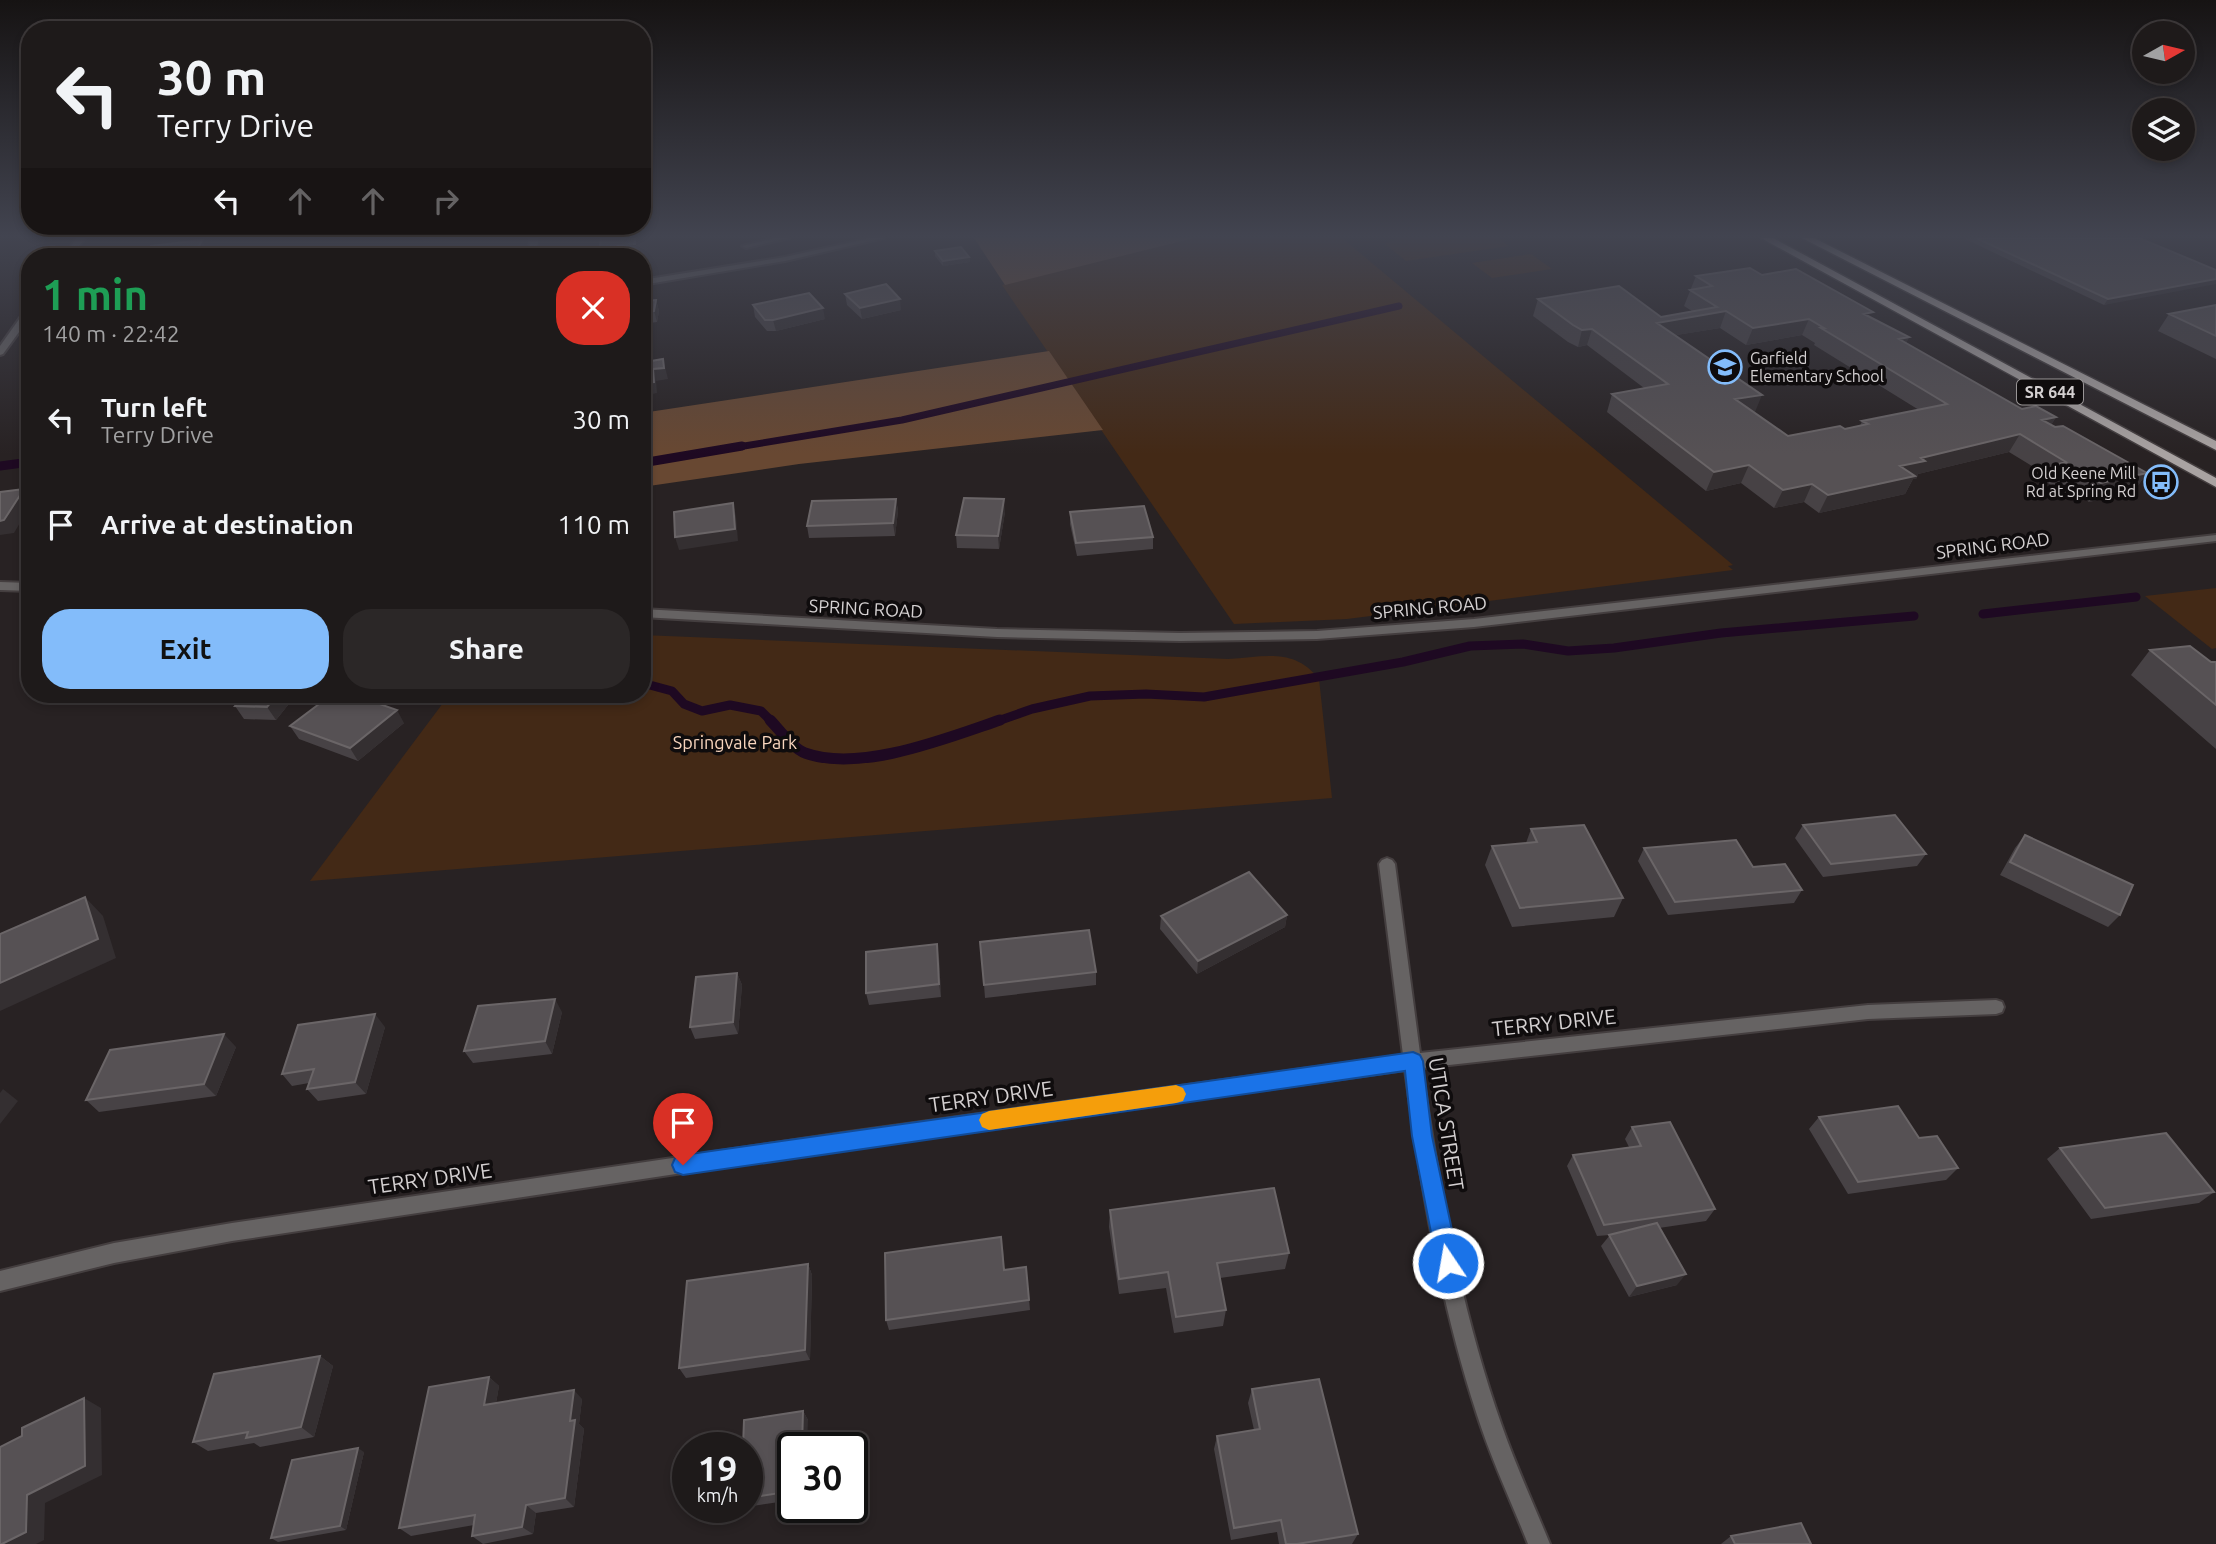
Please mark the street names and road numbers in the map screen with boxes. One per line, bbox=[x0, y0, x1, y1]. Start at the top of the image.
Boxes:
road number: SR 644 bbox=[2017, 380, 2083, 404]
street label: SPRING ROAD bbox=[1935, 528, 2051, 562]
street label: SPRING ROAD bbox=[1372, 592, 1488, 622]
street label: SPRING ROAD bbox=[808, 595, 924, 621]
street label: TERRY DRIVE bbox=[1491, 1004, 1617, 1040]
street label: UTICA STREET bbox=[1425, 1056, 1469, 1192]
street label: TERRY DRIVE bbox=[927, 1075, 1054, 1117]
street label: TERRY DRIVE bbox=[366, 1157, 493, 1199]

